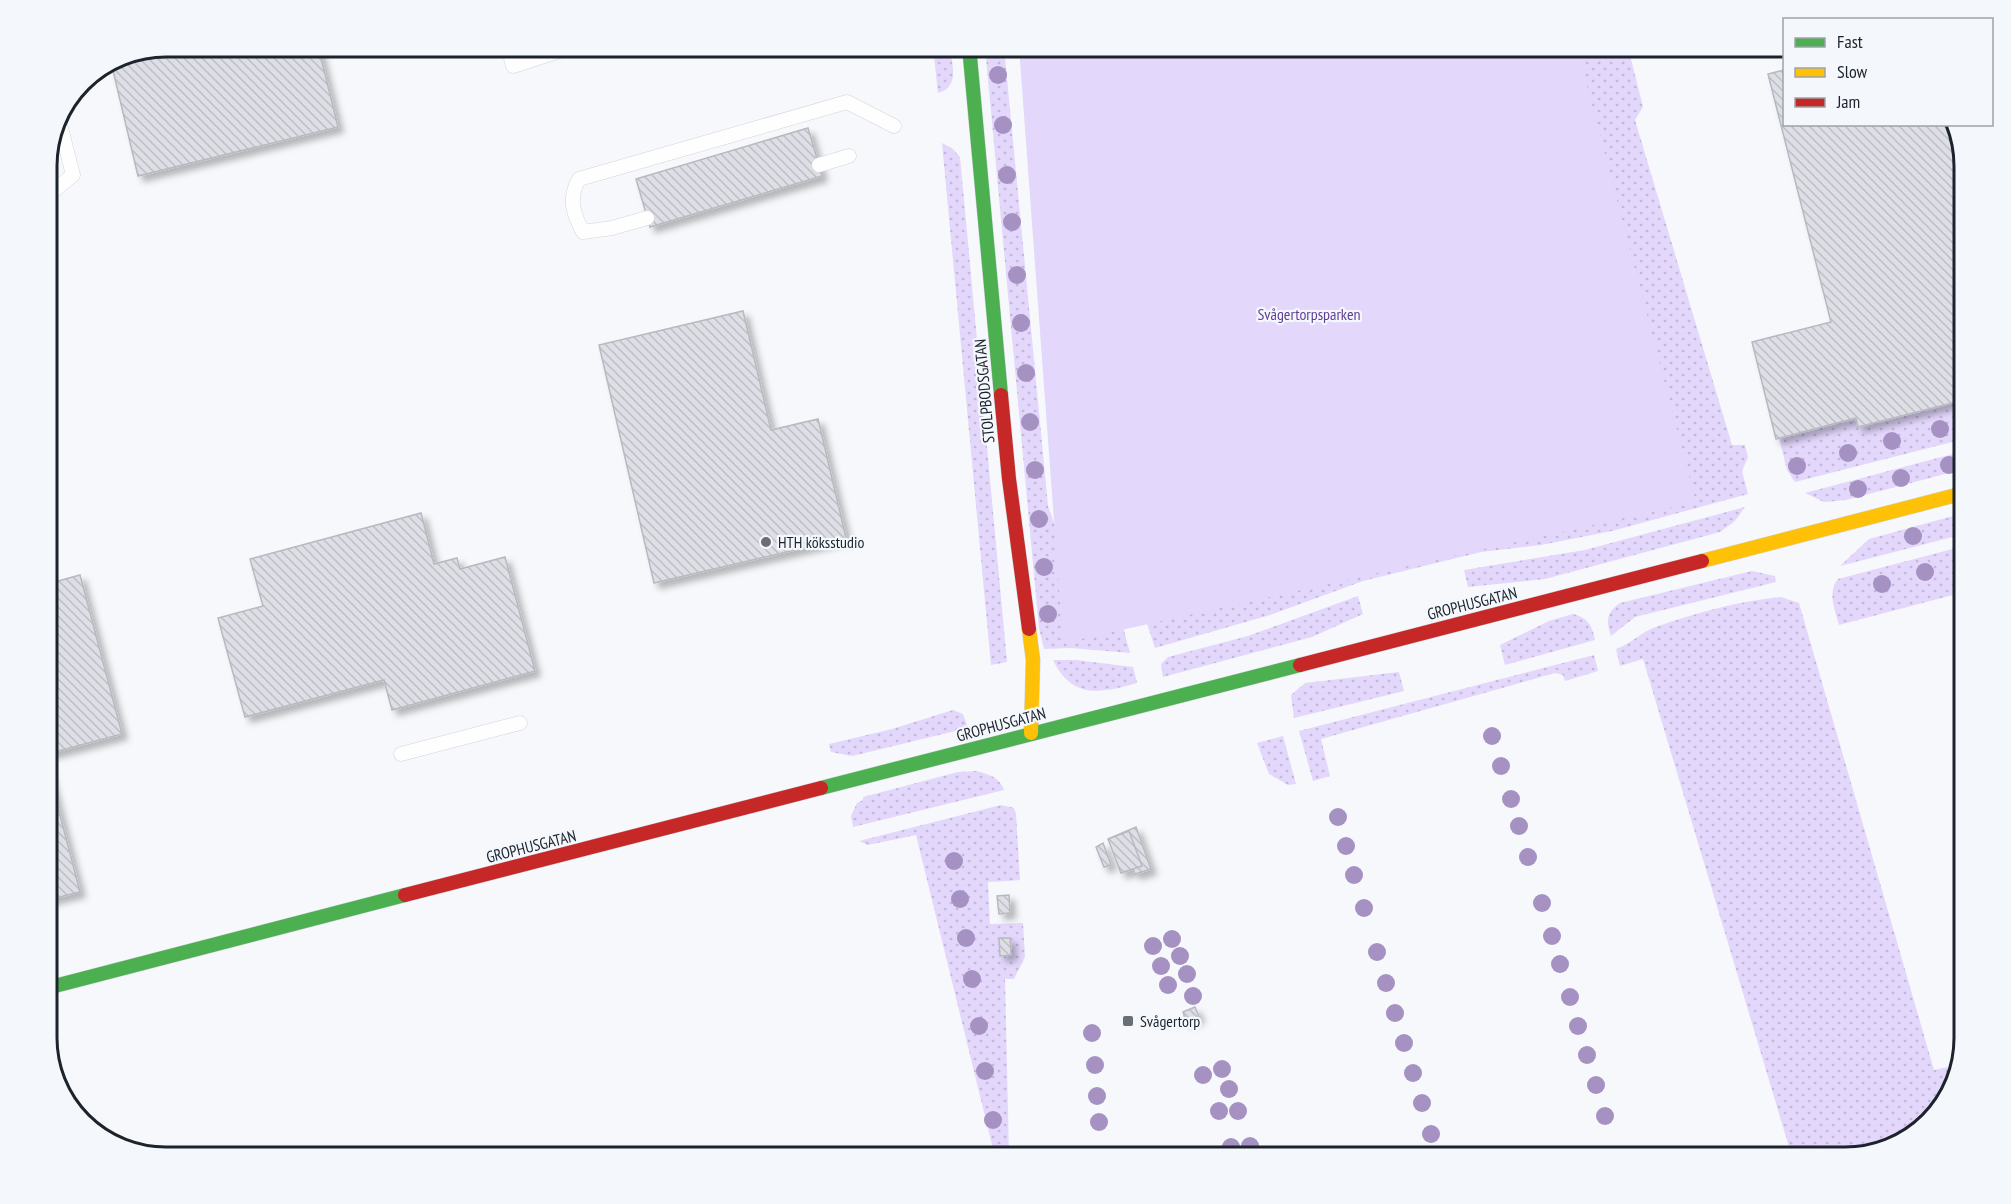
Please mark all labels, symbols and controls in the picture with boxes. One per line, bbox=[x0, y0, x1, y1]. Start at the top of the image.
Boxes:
legend bbox=[1783, 18, 1993, 126]
text: Fast bbox=[1837, 30, 1863, 53]
text: Slow bbox=[1837, 60, 1868, 83]
text: Jam bbox=[1836, 90, 1860, 113]
park label: Svågertorpsparken bbox=[1257, 304, 1361, 324]
street label: STOLPBODSGATAN bbox=[969, 338, 999, 444]
place label: HTH köksstudio bbox=[778, 532, 864, 552]
marker: HTH köksstudio bbox=[759, 535, 773, 549]
street label: GROPHUSGATAN bbox=[1425, 582, 1519, 624]
street label: GROPHUSGATAN bbox=[954, 702, 1048, 746]
street label: GROPHUSGATAN bbox=[484, 825, 578, 867]
place label: Svågertorp bbox=[1140, 1011, 1200, 1031]
marker: Svågertorp bbox=[1121, 1014, 1135, 1028]

